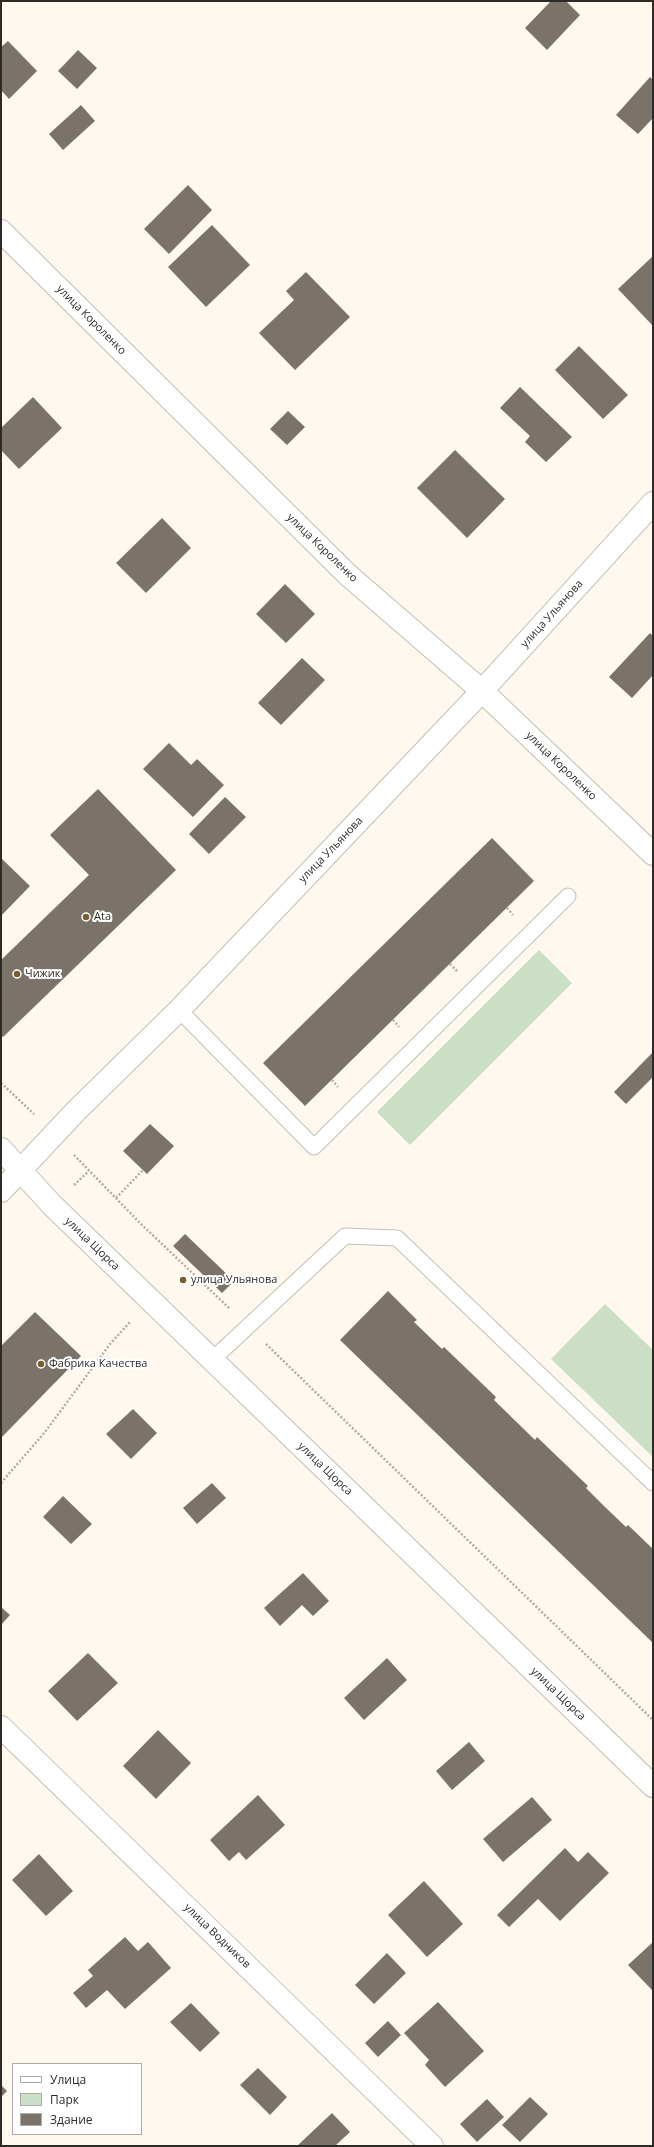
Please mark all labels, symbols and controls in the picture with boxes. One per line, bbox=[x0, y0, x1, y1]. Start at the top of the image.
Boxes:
street label: улица Короленко bbox=[53, 282, 129, 358]
street label: улица Короленко bbox=[284, 511, 360, 585]
street label: улица Ульянова bbox=[518, 578, 586, 650]
street label: улица Короленко bbox=[523, 729, 599, 803]
street label: улица Ульянова bbox=[296, 814, 366, 886]
place label: Ata bbox=[94, 910, 111, 924]
marker: Ata bbox=[81, 912, 91, 922]
place label: Чижик bbox=[25, 967, 60, 981]
marker: Чижик bbox=[12, 969, 22, 979]
street label: улица Щорса bbox=[62, 1215, 122, 1273]
place label: улица Ульянова bbox=[191, 1273, 277, 1287]
marker: улица Ульянова bbox=[178, 1275, 188, 1285]
place label: Фабрика Качества bbox=[49, 1357, 147, 1371]
marker: Фабрика Качества bbox=[36, 1359, 46, 1369]
street label: улица Щорса bbox=[295, 1440, 355, 1498]
street label: улица Щорса bbox=[528, 1665, 588, 1723]
street label: улица Водников bbox=[181, 1901, 253, 1971]
legend bbox=[12, 2063, 142, 2135]
text: Улица bbox=[50, 2071, 86, 2088]
text: Парк bbox=[50, 2091, 79, 2108]
text: Здание bbox=[50, 2111, 93, 2128]

